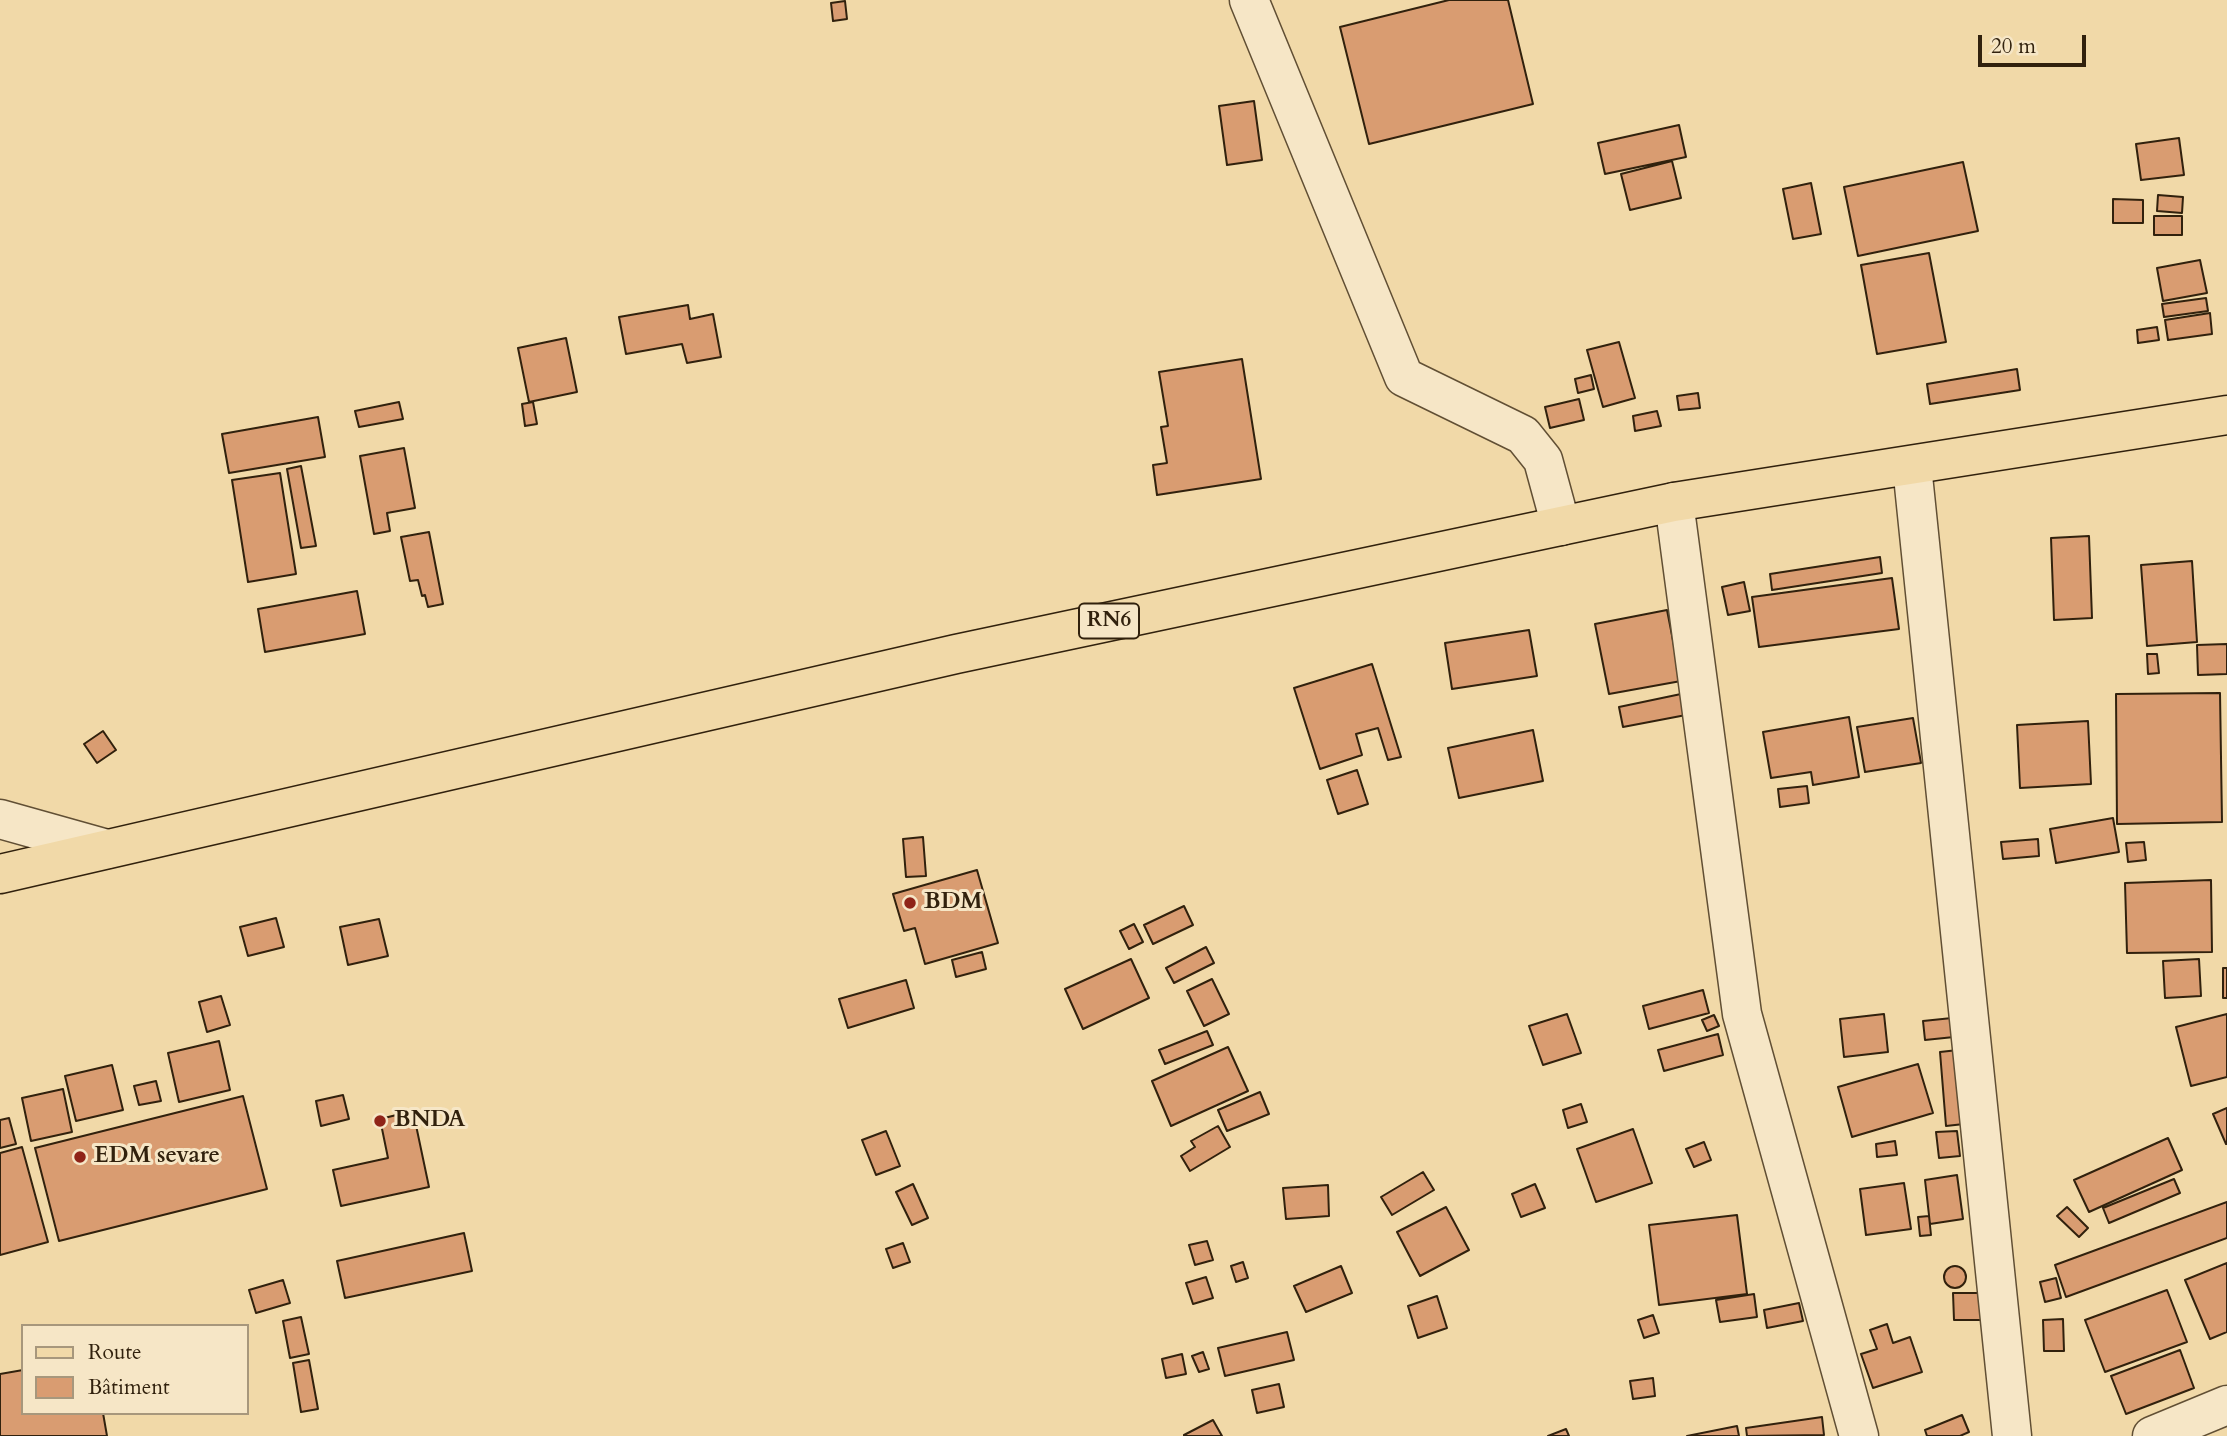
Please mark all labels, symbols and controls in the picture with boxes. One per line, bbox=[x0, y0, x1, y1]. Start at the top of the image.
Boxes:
scale bar bbox=[1982, 21, 2090, 65]
text: 20 m bbox=[1991, 32, 2036, 61]
road number: RN6 bbox=[1079, 604, 1139, 638]
place label: BDM bbox=[924, 889, 983, 917]
marker: BDM bbox=[902, 895, 918, 911]
place label: BNDA bbox=[394, 1107, 465, 1135]
marker: BNDA bbox=[372, 1113, 388, 1129]
place label: EDM sevare bbox=[94, 1143, 220, 1171]
marker: EDM sevare bbox=[72, 1149, 88, 1165]
legend bbox=[21, 1324, 248, 1415]
text: Route bbox=[88, 1338, 142, 1367]
text: Bâtiment bbox=[88, 1373, 170, 1402]

